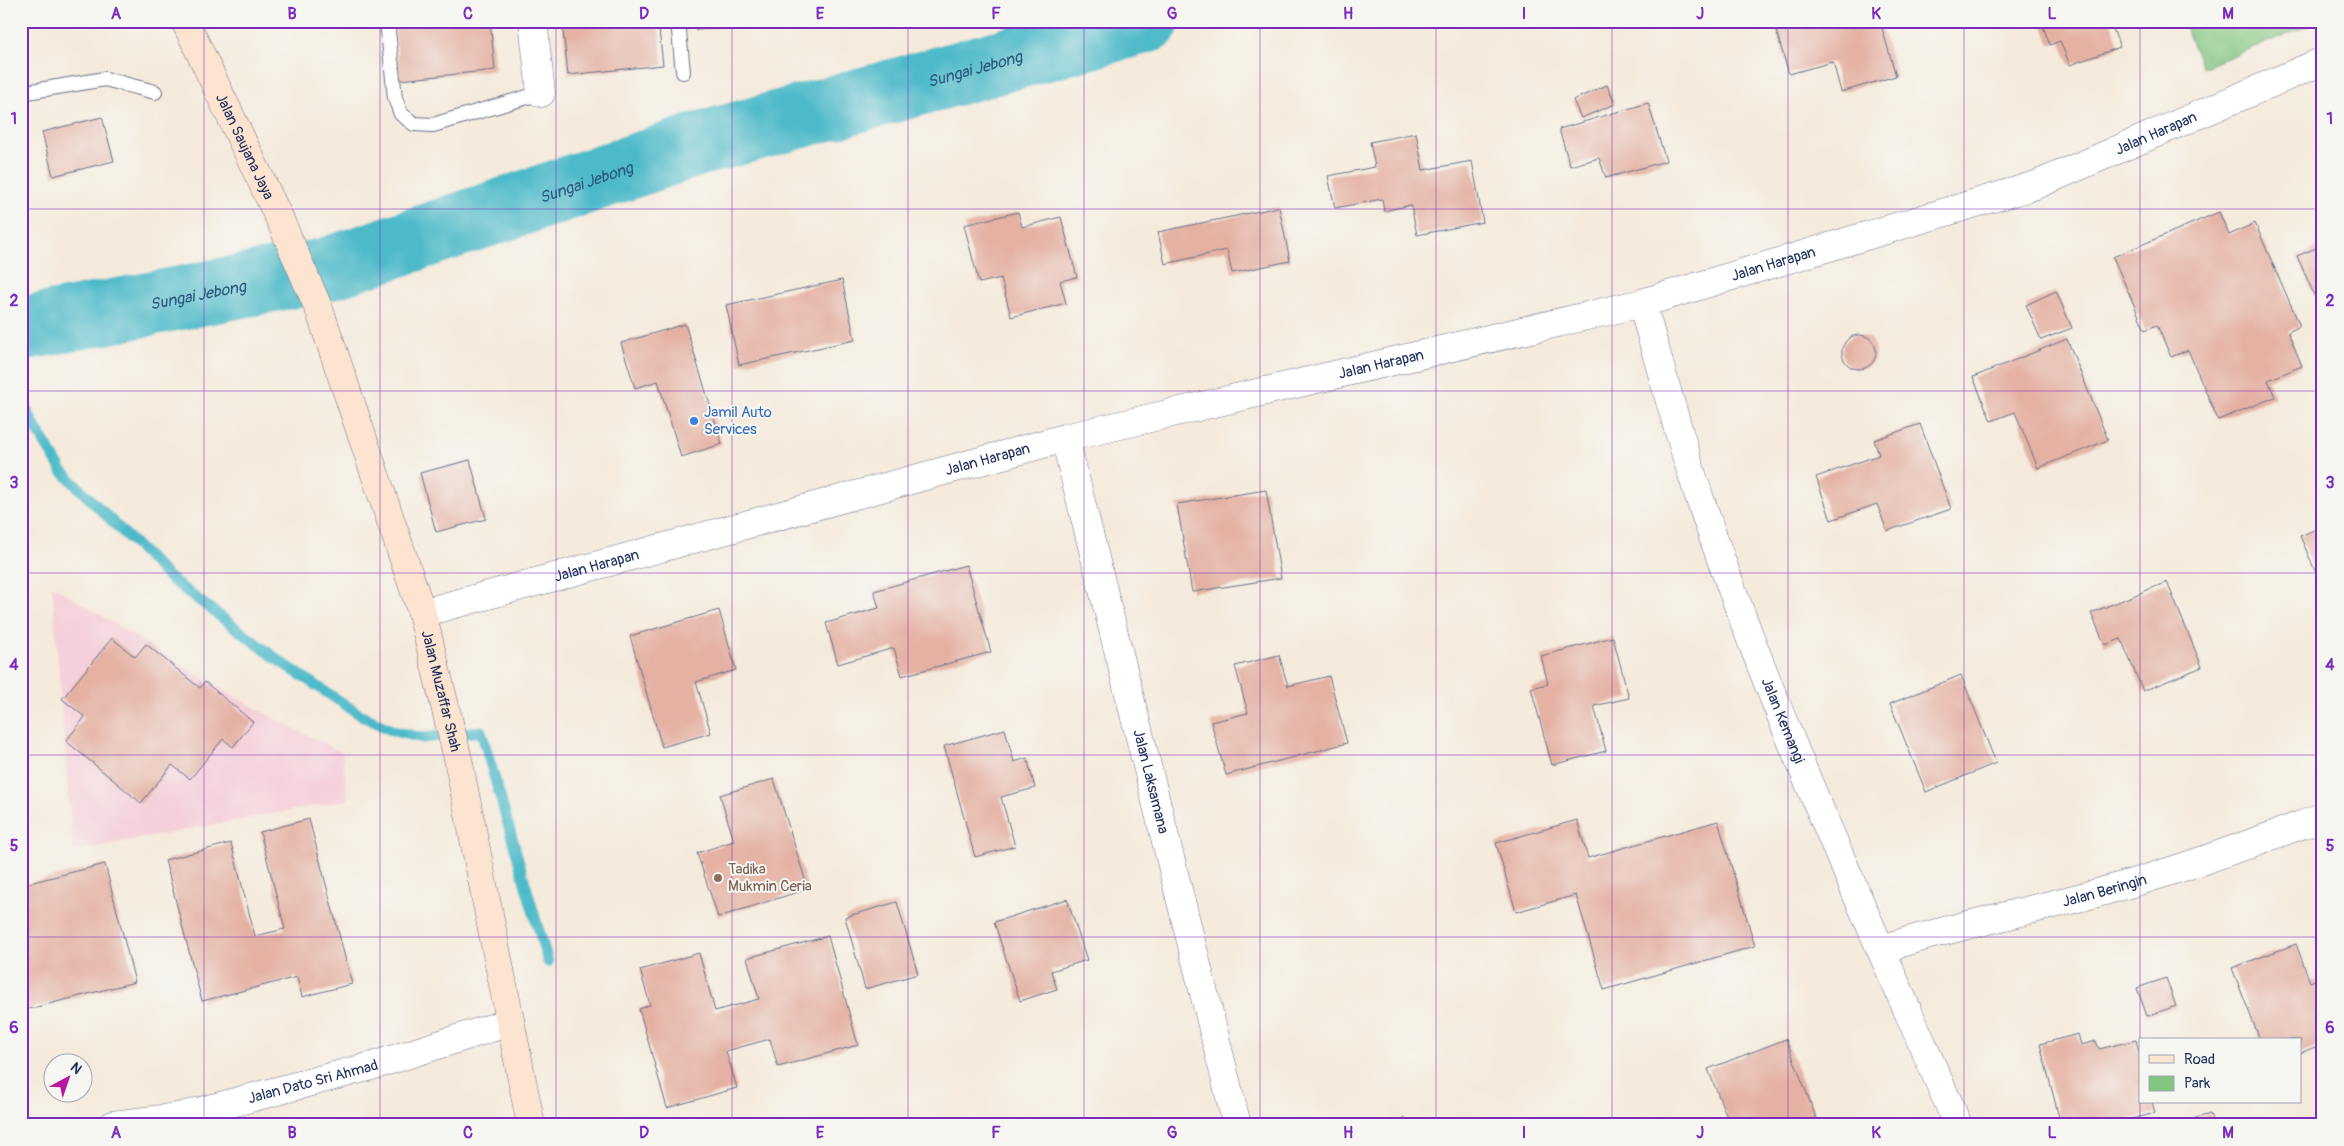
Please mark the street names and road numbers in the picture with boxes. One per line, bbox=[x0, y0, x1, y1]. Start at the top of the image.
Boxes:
street label: Jalan Saujana Jaya bbox=[211, 91, 278, 203]
street label: Jalan Harapan bbox=[2113, 108, 2200, 160]
street label: Jalan Harapan bbox=[1729, 243, 1818, 286]
street label: Jalan Harapan bbox=[1337, 345, 1426, 384]
street label: Jalan Harapan bbox=[943, 439, 1032, 480]
street label: Jalan Harapan bbox=[552, 545, 641, 587]
street label: Jalan Muzaffar Shah bbox=[417, 628, 465, 754]
street label: Jalan Kemangi bbox=[1757, 675, 1809, 767]
street label: Jalan Laksamana bbox=[1128, 727, 1173, 836]
street label: Jalan Beringin bbox=[2060, 870, 2149, 912]
street label: Jalan Dato Sri Ahmad bbox=[246, 1056, 381, 1108]

